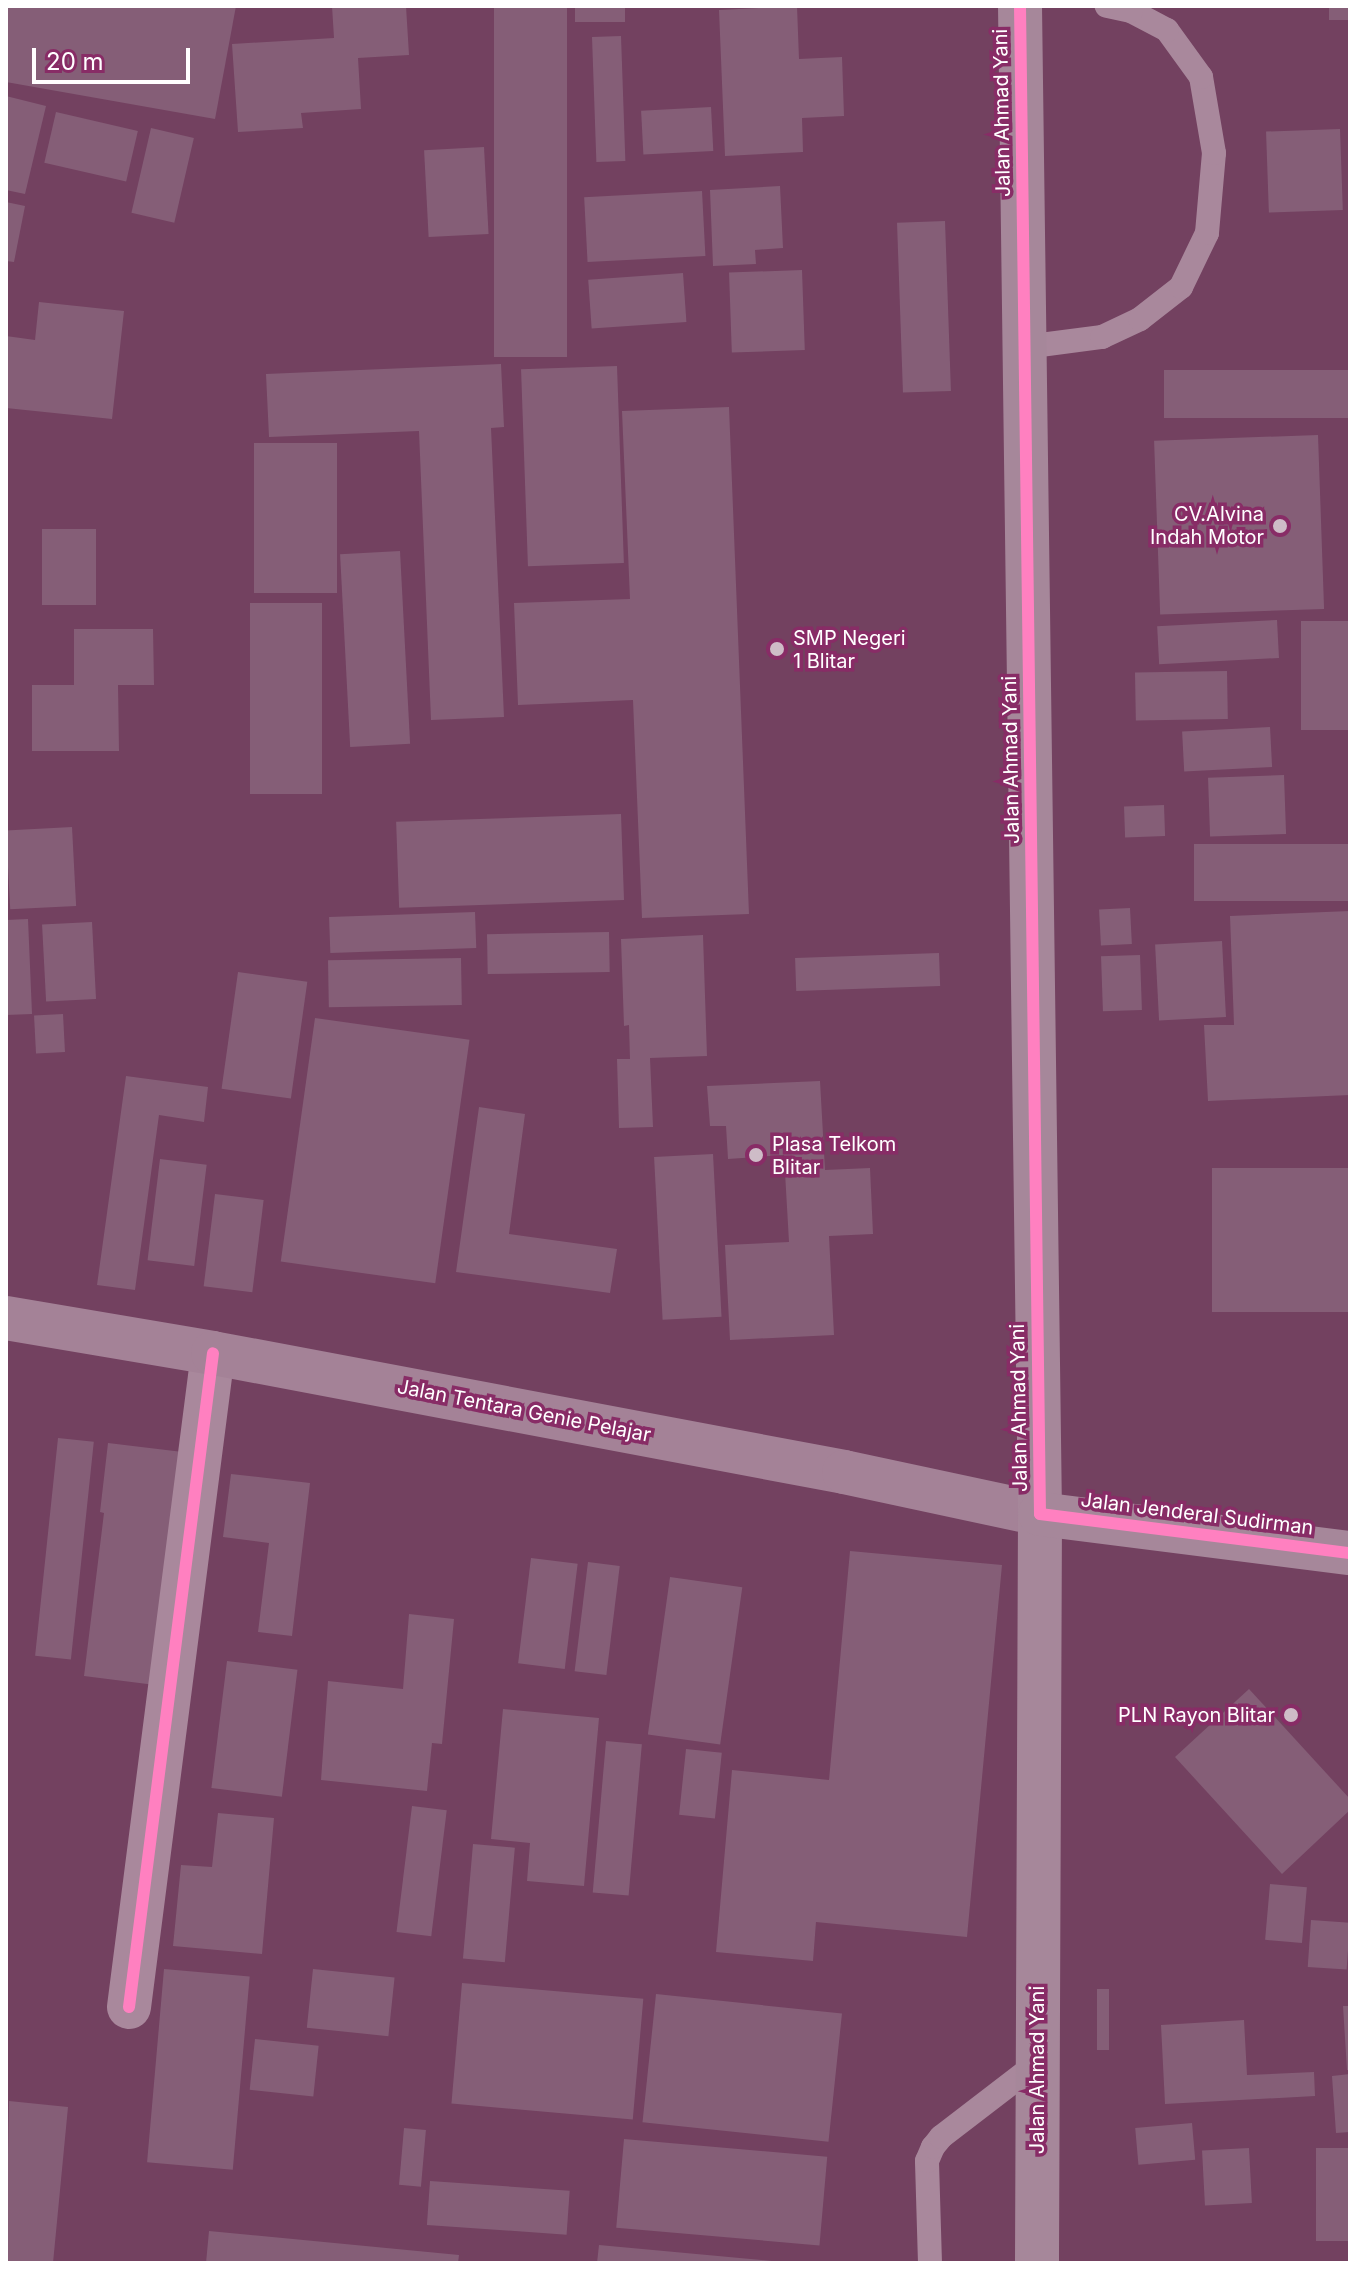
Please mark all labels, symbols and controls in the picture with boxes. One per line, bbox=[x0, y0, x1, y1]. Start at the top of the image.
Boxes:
street label: Jalan Ahmad Yani bbox=[989, 29, 1015, 197]
scale bar bbox=[36, 32, 194, 82]
text: 20 m bbox=[46, 47, 104, 76]
place label: CV.Alvina Indah Motor bbox=[1150, 502, 1264, 549]
marker: CV.Alvina Indah Motor bbox=[1271, 517, 1289, 535]
place label: SMP Negeri 1 Blitar bbox=[793, 626, 906, 673]
marker: SMP Negeri 1 Blitar bbox=[768, 640, 786, 658]
street label: Jalan Ahmad Yani bbox=[998, 676, 1024, 844]
place label: Plasa Telkom Blitar bbox=[772, 1132, 896, 1179]
marker: Plasa Telkom Blitar bbox=[747, 1146, 765, 1164]
street label: Jalan Ahmad Yani bbox=[1006, 1324, 1032, 1492]
street label: Jalan Tentara Genie Pelajar bbox=[395, 1375, 653, 1447]
street label: Jalan Jenderal Sudirman bbox=[1079, 1488, 1315, 1540]
place label: PLN Rayon Blitar bbox=[1118, 1703, 1275, 1727]
marker: PLN Rayon Blitar bbox=[1282, 1706, 1300, 1724]
street label: Jalan Ahmad Yani bbox=[1025, 1986, 1049, 2154]

